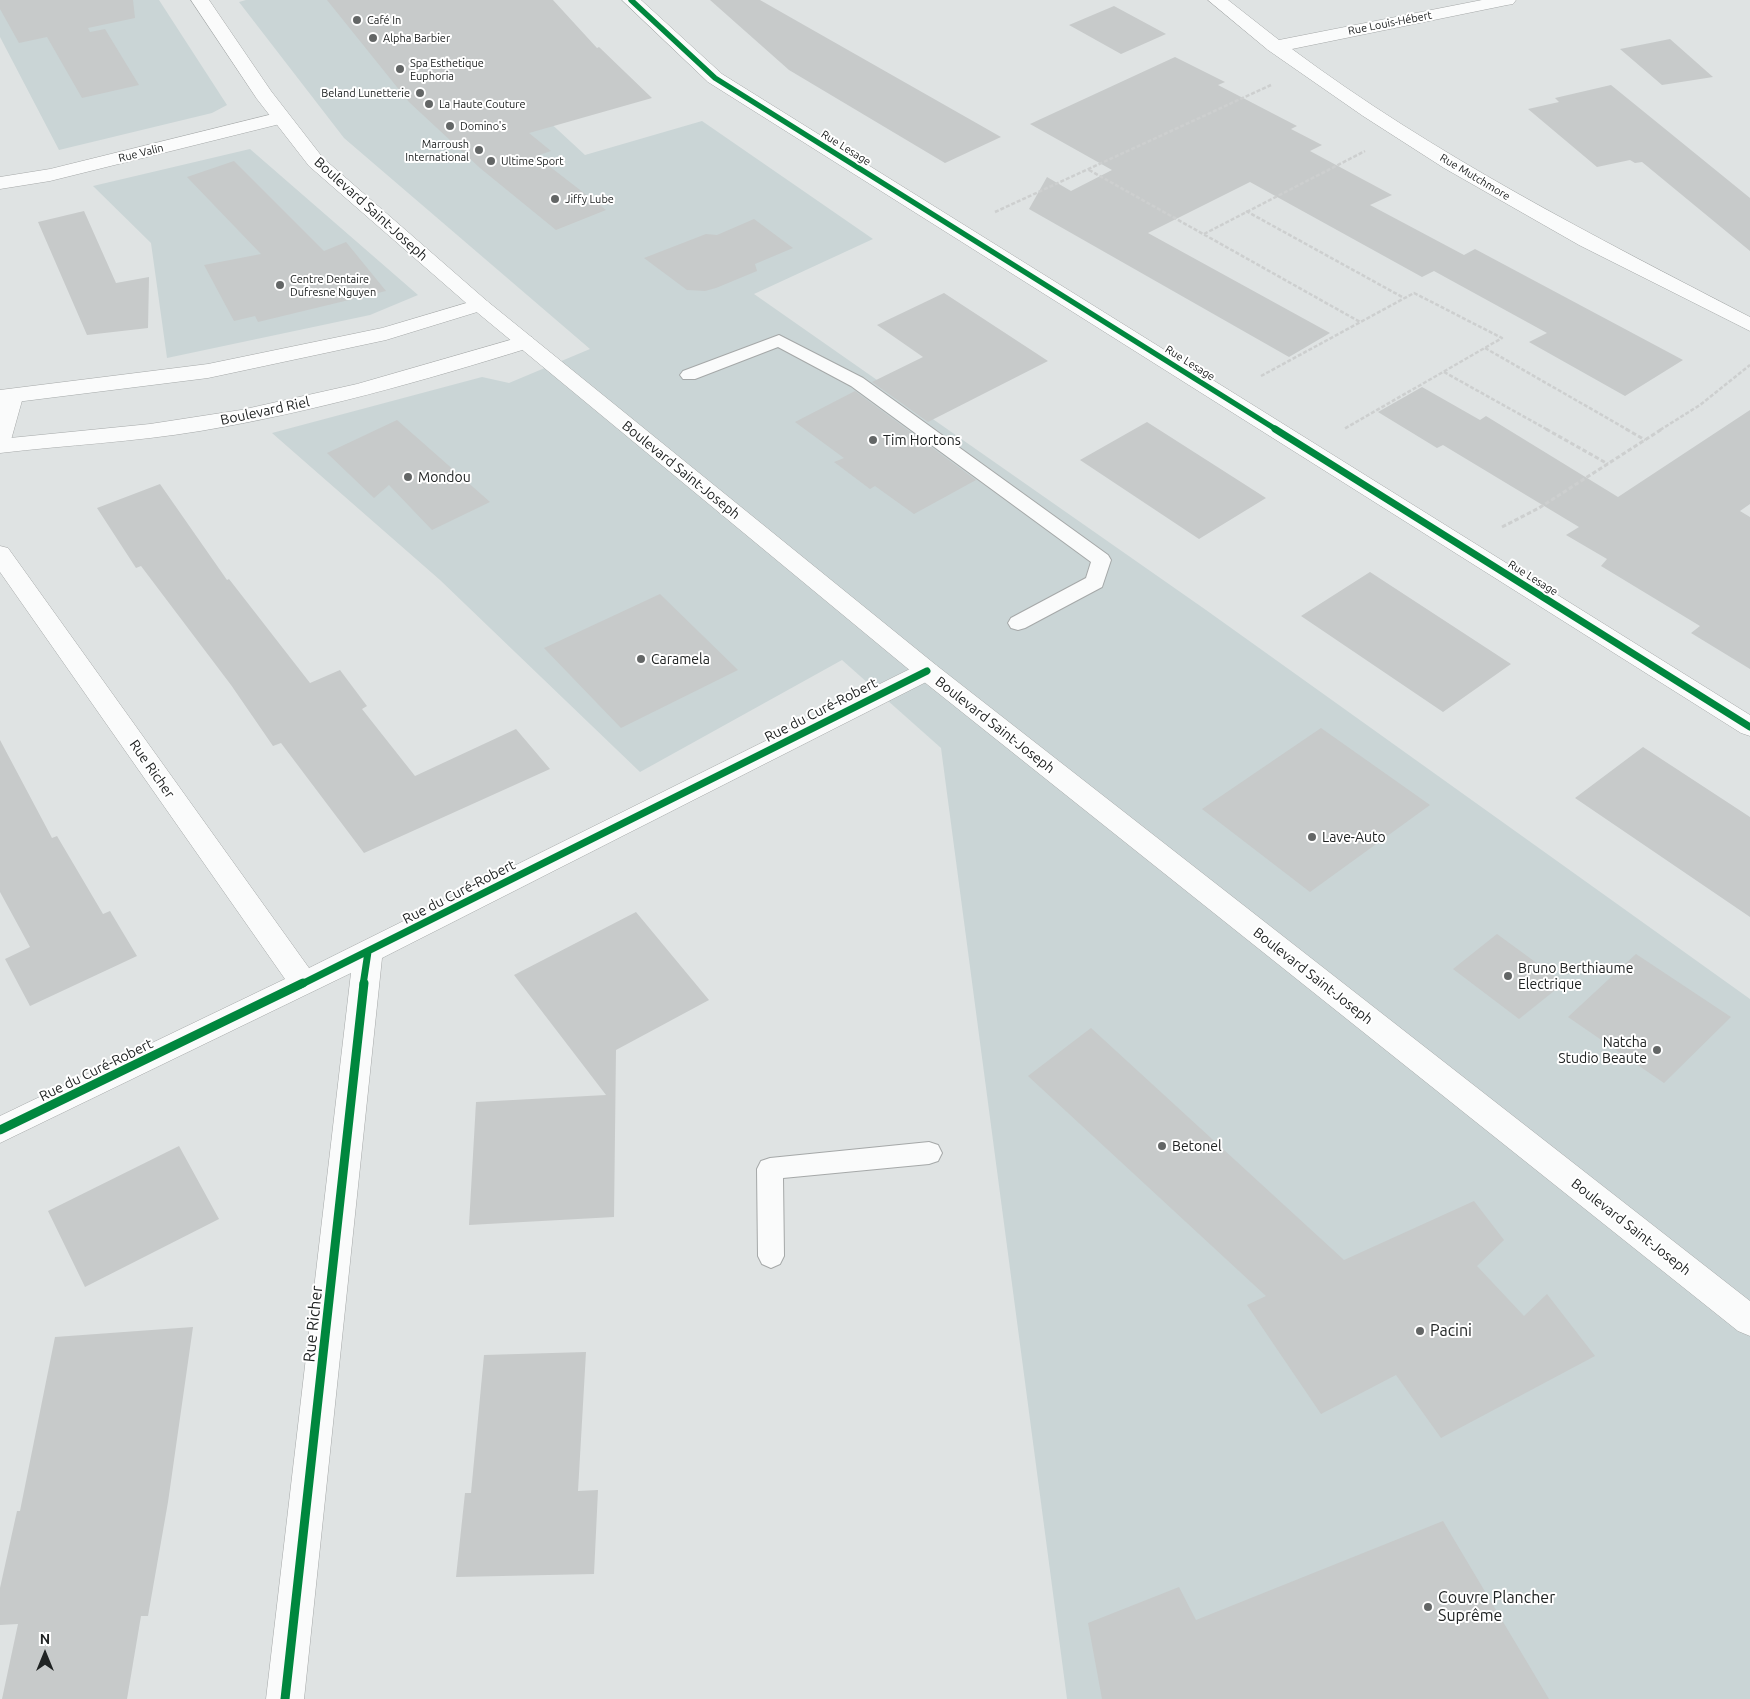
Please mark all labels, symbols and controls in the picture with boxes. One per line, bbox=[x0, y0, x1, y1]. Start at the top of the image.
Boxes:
street label: Rue Louis-Hébert bbox=[1347, 8, 1433, 38]
place label: Café In bbox=[367, 13, 401, 27]
marker: Café In bbox=[351, 14, 363, 26]
place label: Alpha Barbier bbox=[383, 31, 450, 45]
marker: Alpha Barbier bbox=[367, 32, 379, 44]
place label: Spa Esthetique Euphoria bbox=[410, 56, 484, 82]
marker: Spa Esthetique Euphoria bbox=[394, 63, 406, 75]
place label: Beland Lunetterie bbox=[321, 86, 410, 100]
marker: Beland Lunetterie bbox=[414, 87, 426, 99]
place label: La Haute Couture bbox=[439, 97, 526, 111]
marker: La Haute Couture bbox=[423, 98, 435, 110]
place label: Domino's bbox=[460, 119, 506, 133]
marker: Domino's bbox=[444, 120, 456, 132]
street label: Rue Lesage bbox=[819, 128, 873, 168]
place label: Marroush International bbox=[405, 137, 469, 163]
street label: Rue Valin bbox=[117, 141, 165, 165]
marker: Marroush International bbox=[473, 144, 485, 156]
street label: Rue Mutchmore bbox=[1438, 151, 1512, 203]
street label: Boulevard Saint-Joseph bbox=[311, 154, 431, 264]
place label: Ultime Sport bbox=[501, 154, 564, 168]
marker: Ultime Sport bbox=[485, 155, 497, 167]
place label: Jiffy Lube bbox=[565, 192, 614, 206]
marker: Jiffy Lube bbox=[549, 193, 561, 205]
place label: Centre Dentaire Dufresne Nguyen bbox=[290, 272, 376, 298]
marker: Centre Dentaire Dufresne Nguyen bbox=[274, 279, 286, 291]
street label: Rue Lesage bbox=[1163, 343, 1217, 383]
street label: Boulevard Riel bbox=[219, 393, 311, 429]
street label: Boulevard Saint-Joseph bbox=[619, 417, 743, 523]
place label: Tim Hortons bbox=[883, 432, 961, 448]
marker: Tim Hortons bbox=[867, 434, 879, 446]
place label: Mondou bbox=[418, 469, 471, 485]
marker: Mondou bbox=[402, 471, 414, 483]
street label: Rue Lesage bbox=[1506, 558, 1560, 598]
place label: Caramela bbox=[651, 651, 710, 667]
marker: Caramela bbox=[635, 653, 647, 665]
street label: Boulevard Saint-Joseph bbox=[932, 673, 1058, 777]
street label: Rue du Curé-Robert bbox=[762, 674, 880, 746]
street label: Rue Richer bbox=[126, 737, 178, 801]
place label: Lave-Auto bbox=[1322, 829, 1386, 845]
marker: Lave-Auto bbox=[1306, 831, 1318, 843]
street label: Rue du Curé-Robert bbox=[400, 856, 518, 928]
street label: Boulevard Saint-Joseph bbox=[1250, 924, 1376, 1028]
place label: Bruno Berthiaume Electrique bbox=[1518, 960, 1633, 992]
marker: Bruno Berthiaume Electrique bbox=[1502, 970, 1514, 982]
place label: Natcha Studio Beaute bbox=[1558, 1034, 1647, 1066]
street label: Rue du Curé-Robert bbox=[37, 1035, 155, 1105]
marker: Natcha Studio Beaute bbox=[1651, 1044, 1663, 1056]
place label: Betonel bbox=[1172, 1138, 1222, 1154]
marker: Betonel bbox=[1156, 1140, 1168, 1152]
street label: Boulevard Saint-Joseph bbox=[1568, 1175, 1694, 1279]
street label: Rue Richer bbox=[299, 1285, 327, 1363]
place label: Pacini bbox=[1430, 1321, 1472, 1341]
marker: Pacini bbox=[1414, 1325, 1426, 1337]
place label: Couvre Plancher Suprême bbox=[1438, 1588, 1555, 1626]
marker: Couvre Plancher Suprême bbox=[1422, 1601, 1434, 1613]
north arrow bbox=[20, 1629, 70, 1679]
text: N bbox=[40, 1631, 50, 1647]

